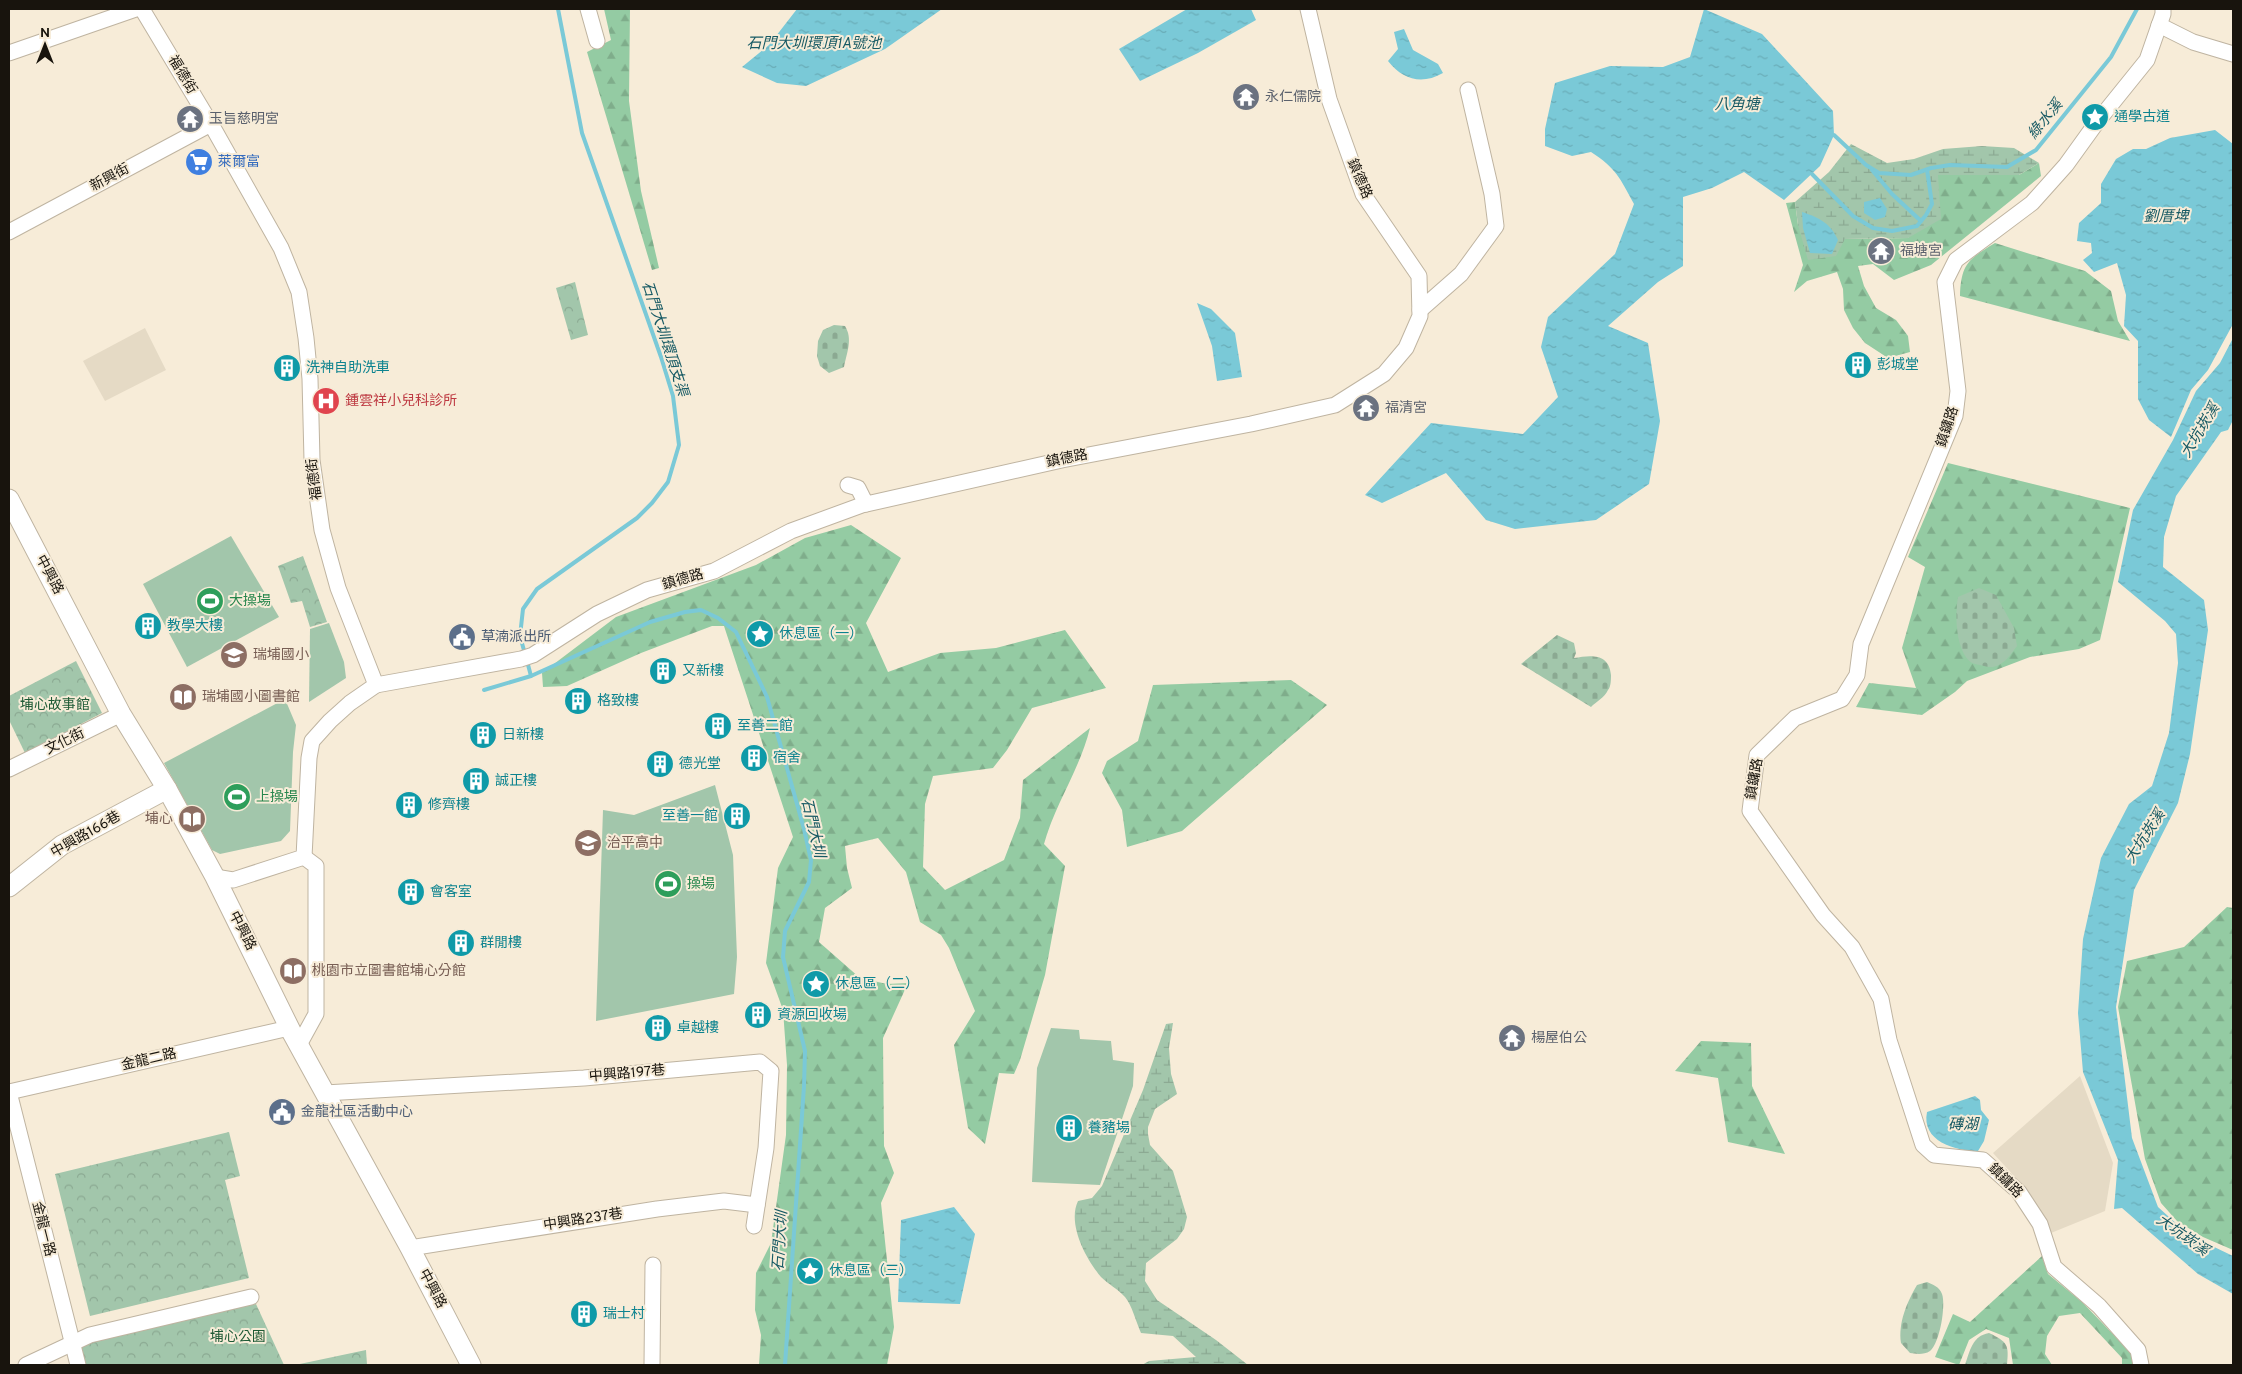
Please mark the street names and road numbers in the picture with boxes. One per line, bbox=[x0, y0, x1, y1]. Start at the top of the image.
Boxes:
street label: 福德街 bbox=[164, 52, 201, 97]
street label: 鎮德路 bbox=[1343, 156, 1376, 202]
street label: 新興街 bbox=[87, 161, 133, 195]
street label: 鎮鏞路 bbox=[1932, 404, 1963, 450]
street label: 鎮德路 bbox=[1045, 446, 1089, 471]
street label: 福德街 bbox=[303, 457, 326, 501]
street label: 中興路 bbox=[32, 552, 66, 598]
street label: 鎮德路 bbox=[660, 565, 706, 594]
street label: 文化街 bbox=[42, 724, 88, 759]
street label: 鎮鏞路 bbox=[1742, 757, 1767, 801]
street label: 中興路166巷 bbox=[48, 808, 124, 862]
street label: 中興路 bbox=[225, 908, 259, 954]
street label: 金龍二路 bbox=[120, 1044, 178, 1075]
street label: 中興路197巷 bbox=[588, 1062, 666, 1086]
street label: 鎮鏞路 bbox=[1984, 1159, 2027, 1202]
street label: 金龍一路 bbox=[28, 1200, 59, 1258]
street label: 中興路237巷 bbox=[542, 1205, 624, 1235]
street label: 中興路 bbox=[415, 1266, 449, 1312]

